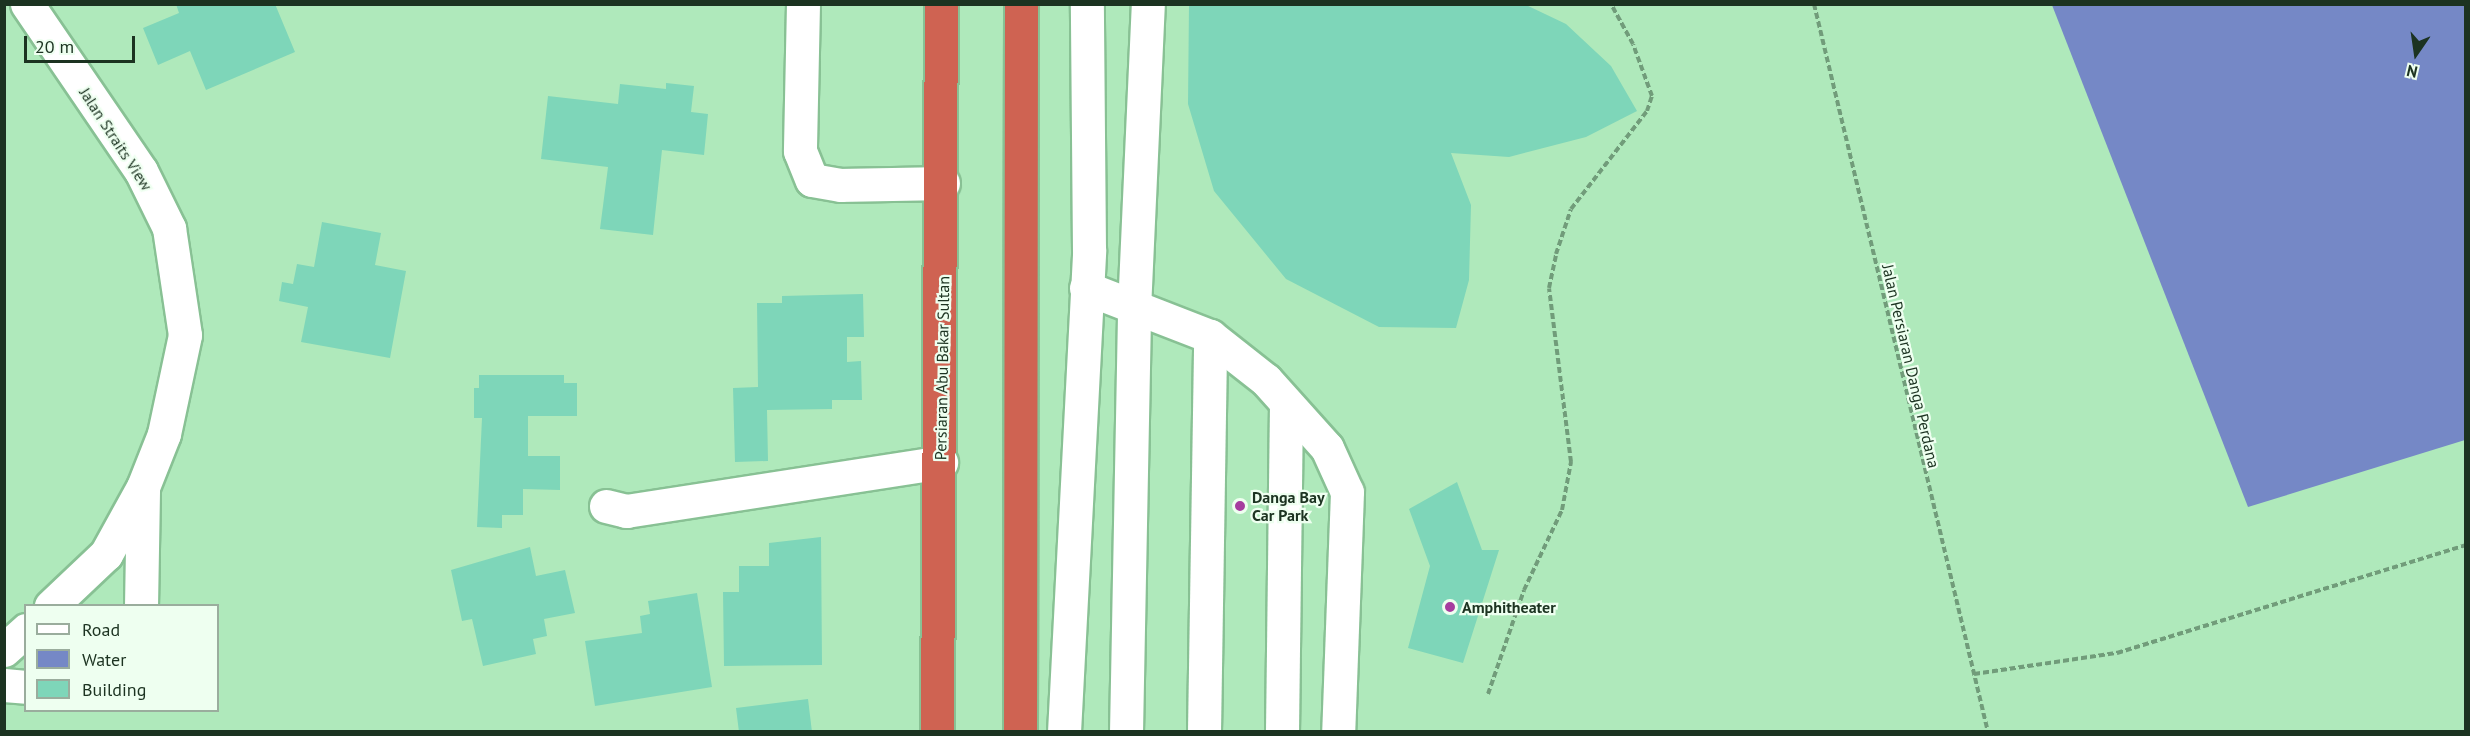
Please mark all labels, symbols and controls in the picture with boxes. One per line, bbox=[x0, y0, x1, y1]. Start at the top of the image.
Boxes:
scale bar bbox=[27, 24, 138, 62]
north arrow bbox=[2386, 24, 2446, 84]
text: 20 m bbox=[35, 35, 74, 58]
text: N bbox=[2405, 61, 2419, 82]
street label: Jalan Straits View bbox=[75, 84, 157, 194]
street label: Jalan Persiaran Danga Perdana bbox=[1878, 262, 1944, 470]
street label: Persiaran Abu Bakar Sultan bbox=[931, 276, 953, 460]
place label: Danga Bay Car Park bbox=[1252, 487, 1325, 525]
marker: Danga Bay Car Park bbox=[1233, 499, 1247, 513]
place label: Amphitheater bbox=[1462, 597, 1556, 617]
marker: Amphitheater bbox=[1443, 600, 1457, 614]
legend bbox=[24, 604, 219, 712]
text: Road bbox=[82, 618, 120, 641]
text: Water bbox=[82, 648, 126, 671]
text: Building bbox=[82, 678, 146, 701]

